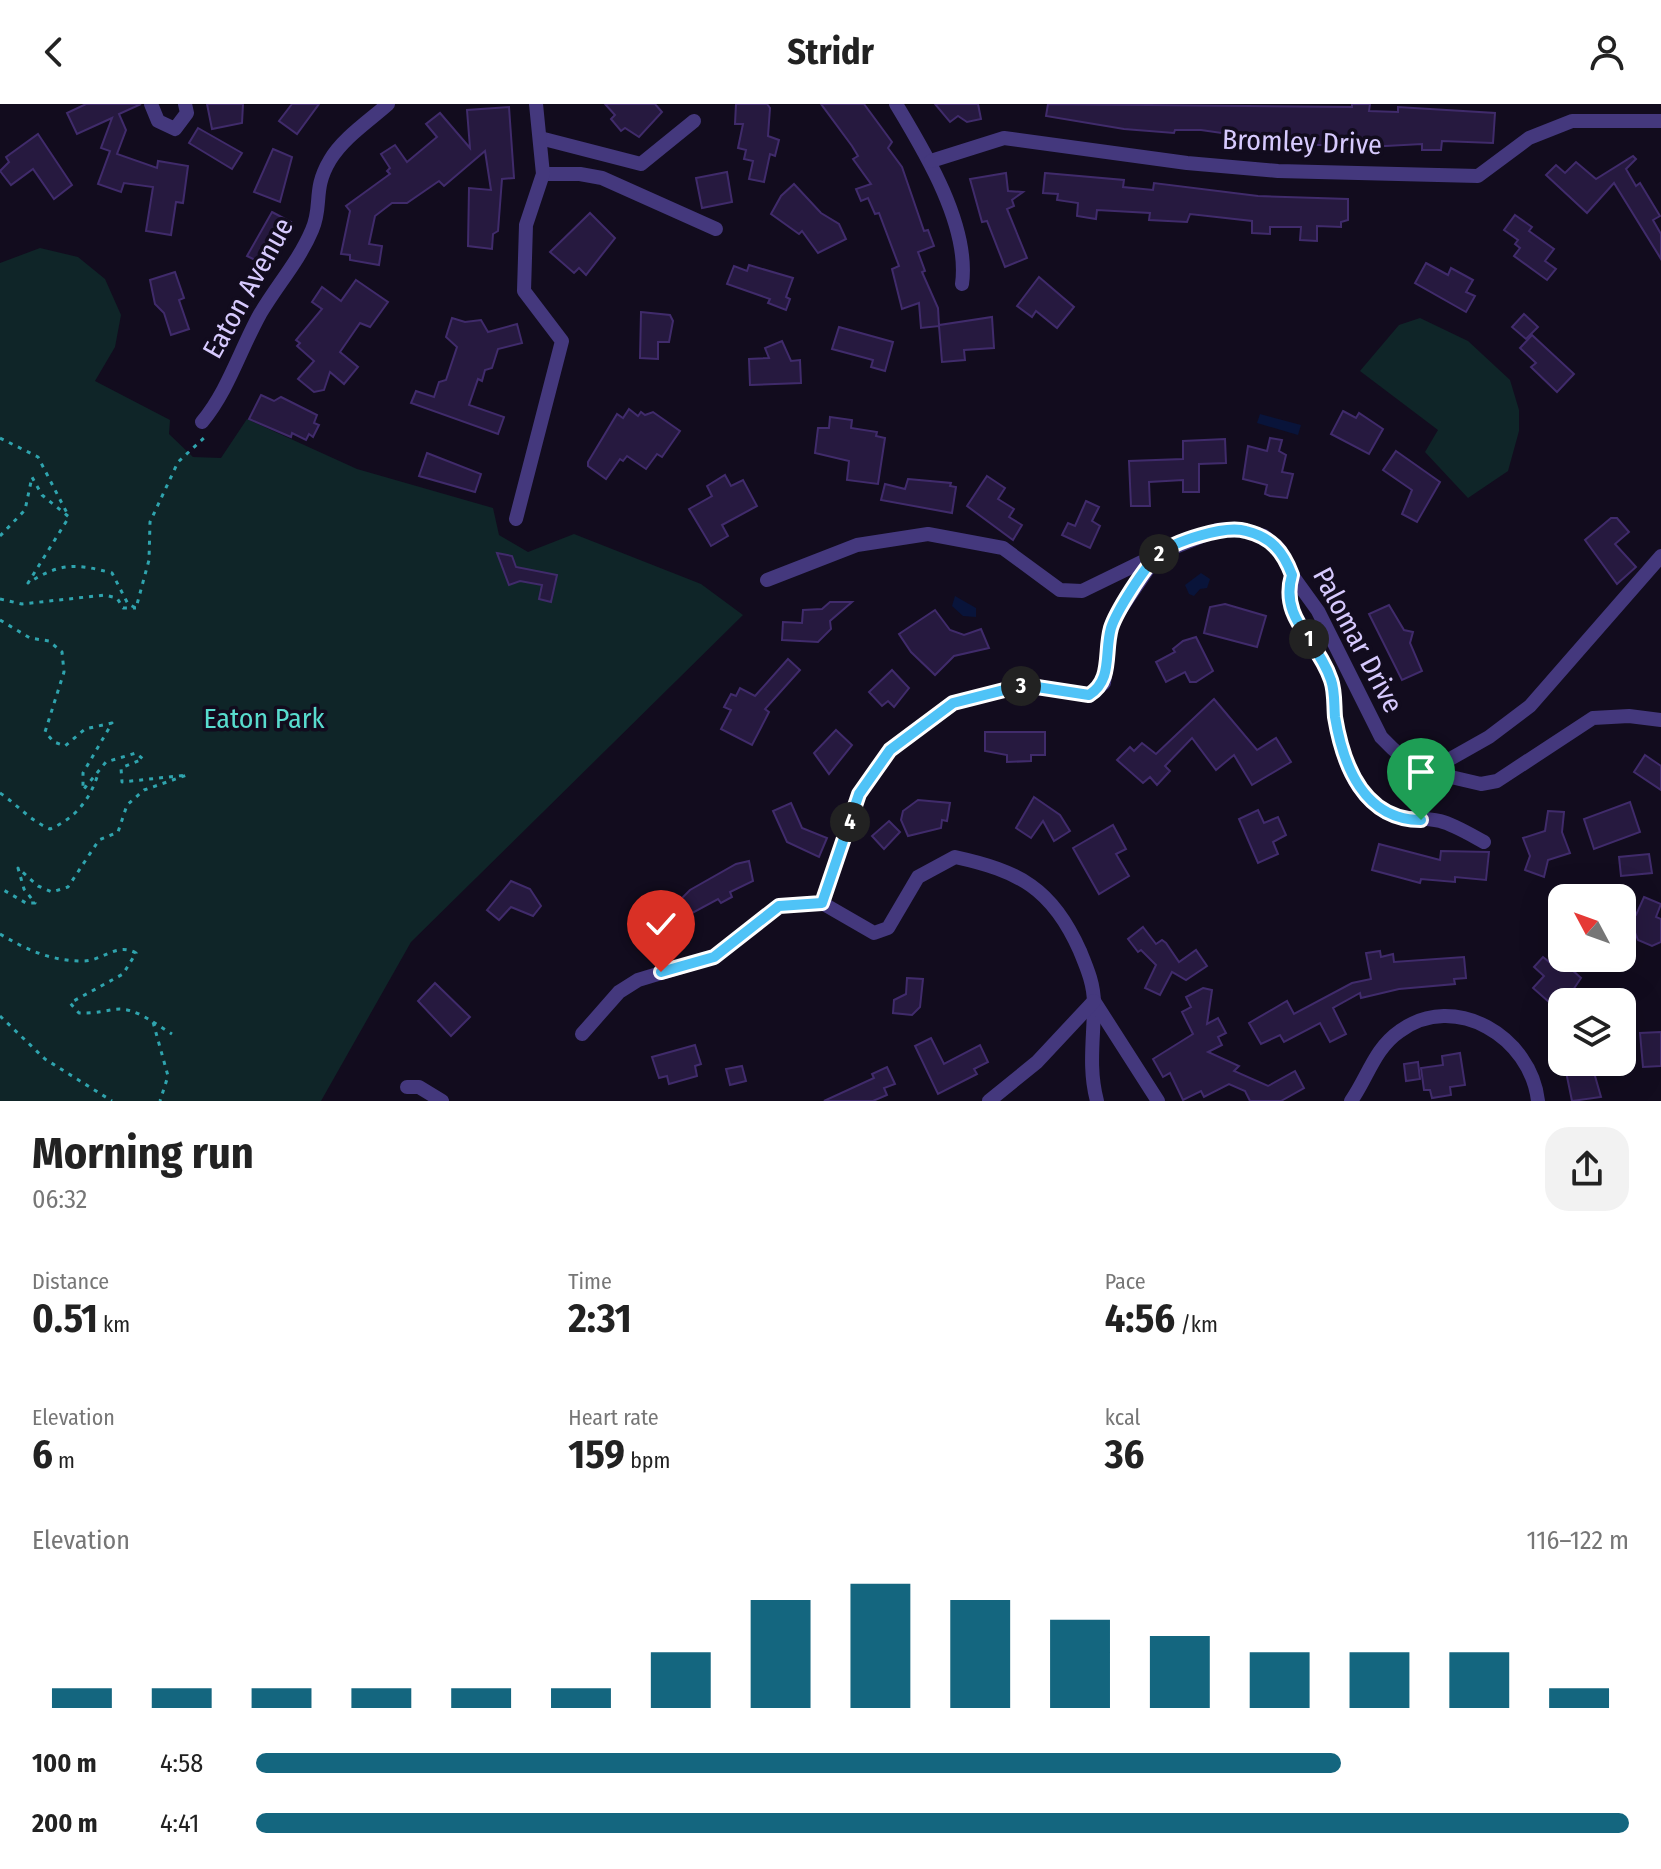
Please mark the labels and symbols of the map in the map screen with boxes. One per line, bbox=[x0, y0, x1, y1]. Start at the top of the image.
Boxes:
street label: Bromley Drive bbox=[1222, 123, 1382, 161]
street label: Eaton Avenue bbox=[196, 212, 300, 364]
pin: 2 bbox=[1139, 534, 1179, 574]
street label: Palomar Drive bbox=[1306, 562, 1410, 718]
pin: 1 bbox=[1289, 619, 1329, 659]
pin: 3 bbox=[1001, 666, 1041, 706]
park label: Eaton Park bbox=[203, 702, 325, 735]
pin bbox=[1387, 738, 1455, 820]
pin: 4 bbox=[830, 802, 870, 842]
north arrow bbox=[1548, 884, 1636, 972]
pin bbox=[627, 890, 695, 972]

